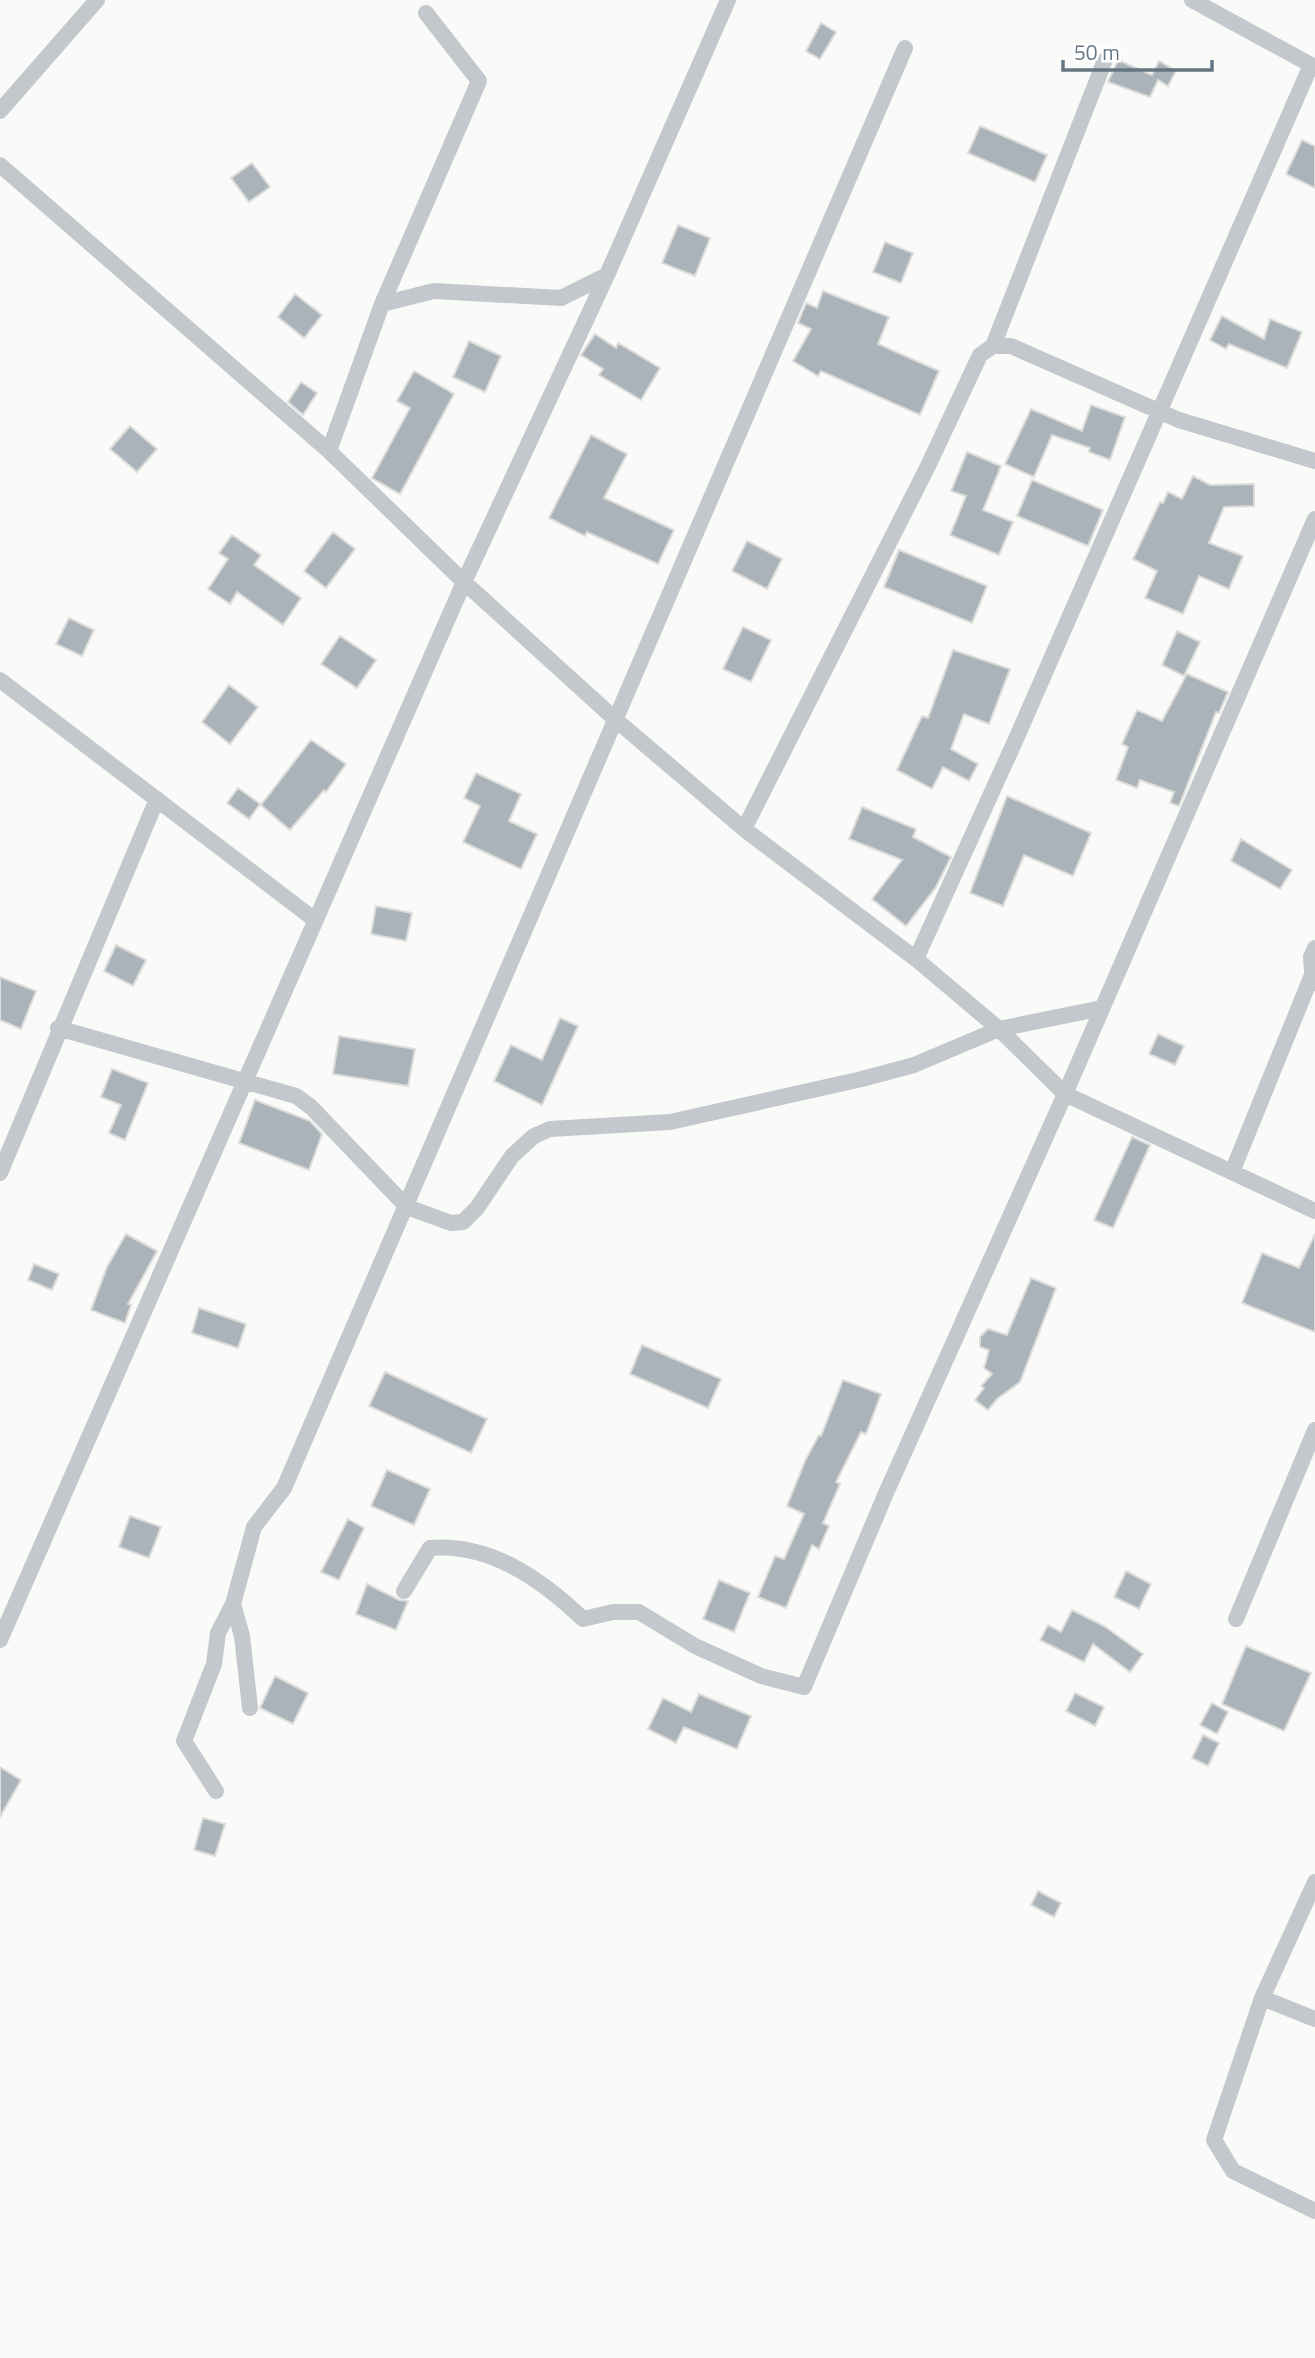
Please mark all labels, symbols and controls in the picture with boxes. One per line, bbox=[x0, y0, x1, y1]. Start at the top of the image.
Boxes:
scale bar bbox=[1063, 28, 1212, 72]
text: 50 m bbox=[1074, 36, 1120, 68]

